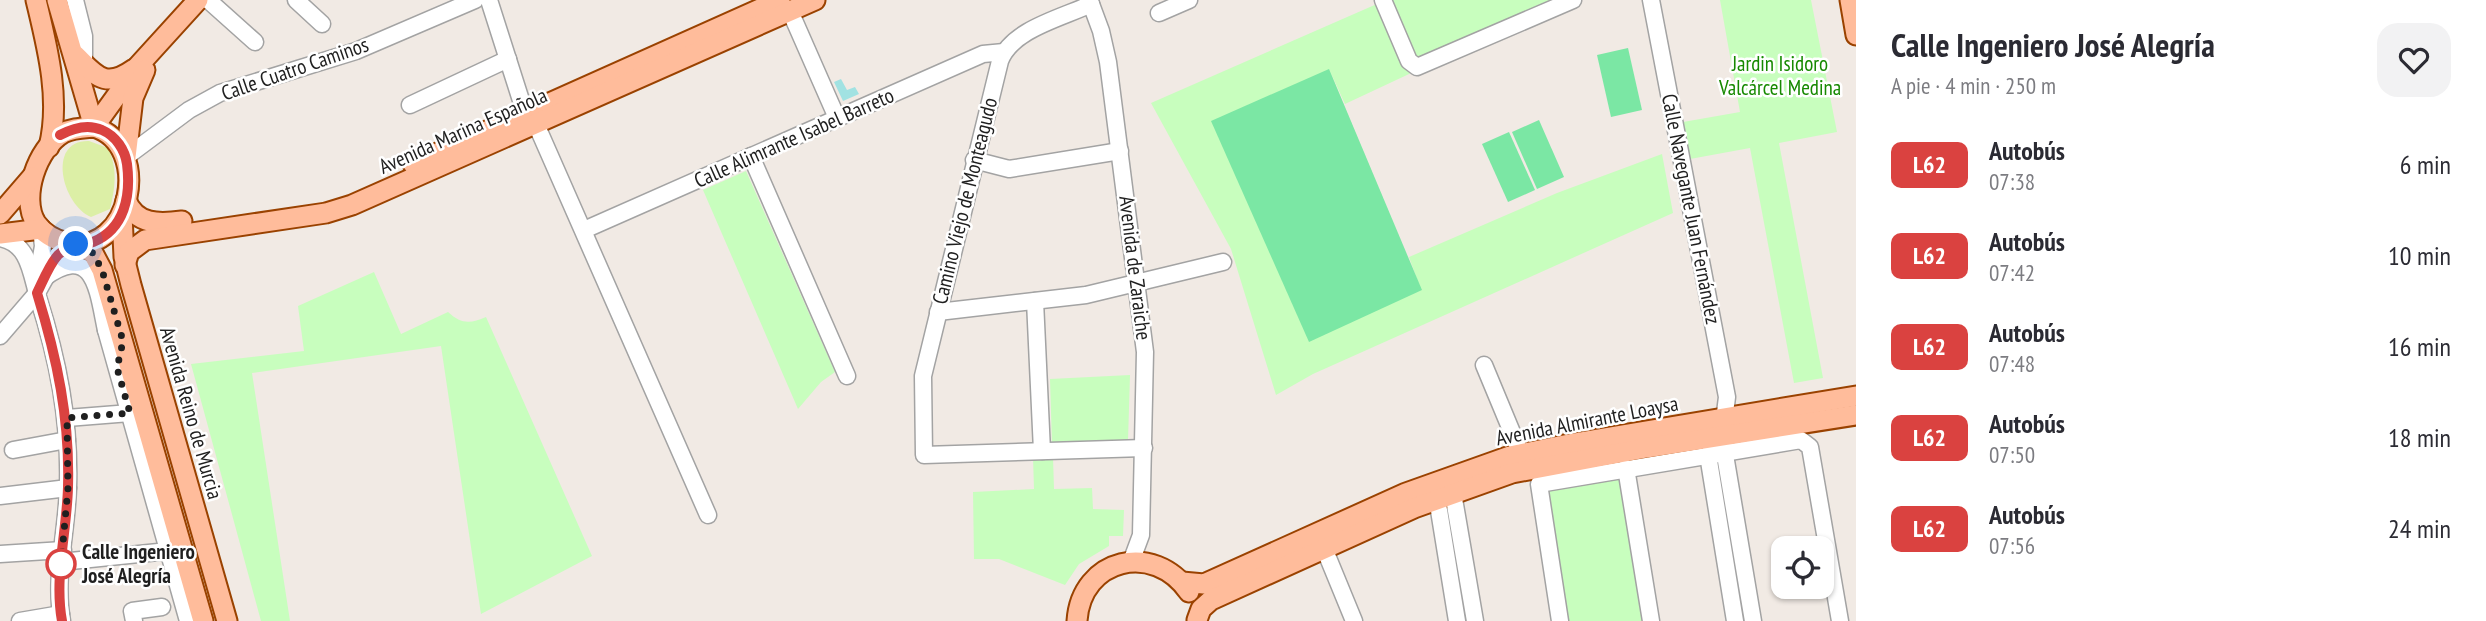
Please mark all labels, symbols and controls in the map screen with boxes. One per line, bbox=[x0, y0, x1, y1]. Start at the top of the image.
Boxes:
text: Calle Ingeniero José Alegría bbox=[1891, 23, 2215, 66]
button: heart bbox=[2377, 23, 2451, 97]
street label: Calle Cuatro Caminos bbox=[218, 31, 372, 106]
park label: Jardin Isidoro Valcárcel Medina bbox=[1718, 50, 1841, 101]
text: A pie · 4 min · 250 m bbox=[1891, 71, 2056, 100]
street label: Avenida Marina Española bbox=[375, 81, 551, 180]
street label: Calle Alimrante Isabel Barreto bbox=[690, 81, 898, 194]
street label: Calle Navegante Juan Fernández bbox=[1656, 92, 1727, 326]
street label: Camino Viejo de Monteagudo bbox=[926, 95, 1003, 307]
text: Autobús bbox=[1989, 134, 2065, 167]
text: 6 min bbox=[2400, 148, 2451, 181]
text: L62 bbox=[1913, 149, 1946, 180]
text: 07:38 bbox=[1989, 167, 2035, 196]
street label: Avenida de Zaraiche bbox=[1113, 194, 1158, 342]
text: Autobús bbox=[1989, 225, 2065, 258]
your location bbox=[58, 226, 93, 261]
text: 10 min bbox=[2388, 239, 2451, 272]
text: L62 bbox=[1913, 240, 1946, 271]
text: 07:42 bbox=[1989, 258, 2035, 287]
text: Autobús bbox=[1989, 316, 2065, 349]
street label: Avenida Reino de Murcia bbox=[154, 324, 229, 502]
text: 16 min bbox=[2388, 330, 2451, 363]
text: L62 bbox=[1913, 331, 1946, 362]
text: 07:48 bbox=[1989, 349, 2035, 378]
street label: Avenida Almirante Loaysa bbox=[1493, 390, 1680, 451]
text: Autobús bbox=[1989, 407, 2065, 440]
text: 18 min bbox=[2388, 421, 2451, 454]
text: L62 bbox=[1913, 422, 1946, 453]
text: 07:50 bbox=[1989, 440, 2035, 469]
text: Autobús bbox=[1989, 498, 2065, 531]
text: 24 min bbox=[2388, 512, 2451, 545]
text: L62 bbox=[1913, 513, 1946, 544]
text: 07:56 bbox=[1989, 531, 2035, 560]
map controls bbox=[1771, 536, 1834, 599]
button: locate bbox=[1771, 536, 1834, 599]
place label: Calle Ingeniero José Alegría bbox=[81, 538, 195, 589]
marker: Calle Ingeniero José Alegría bbox=[46, 549, 76, 579]

